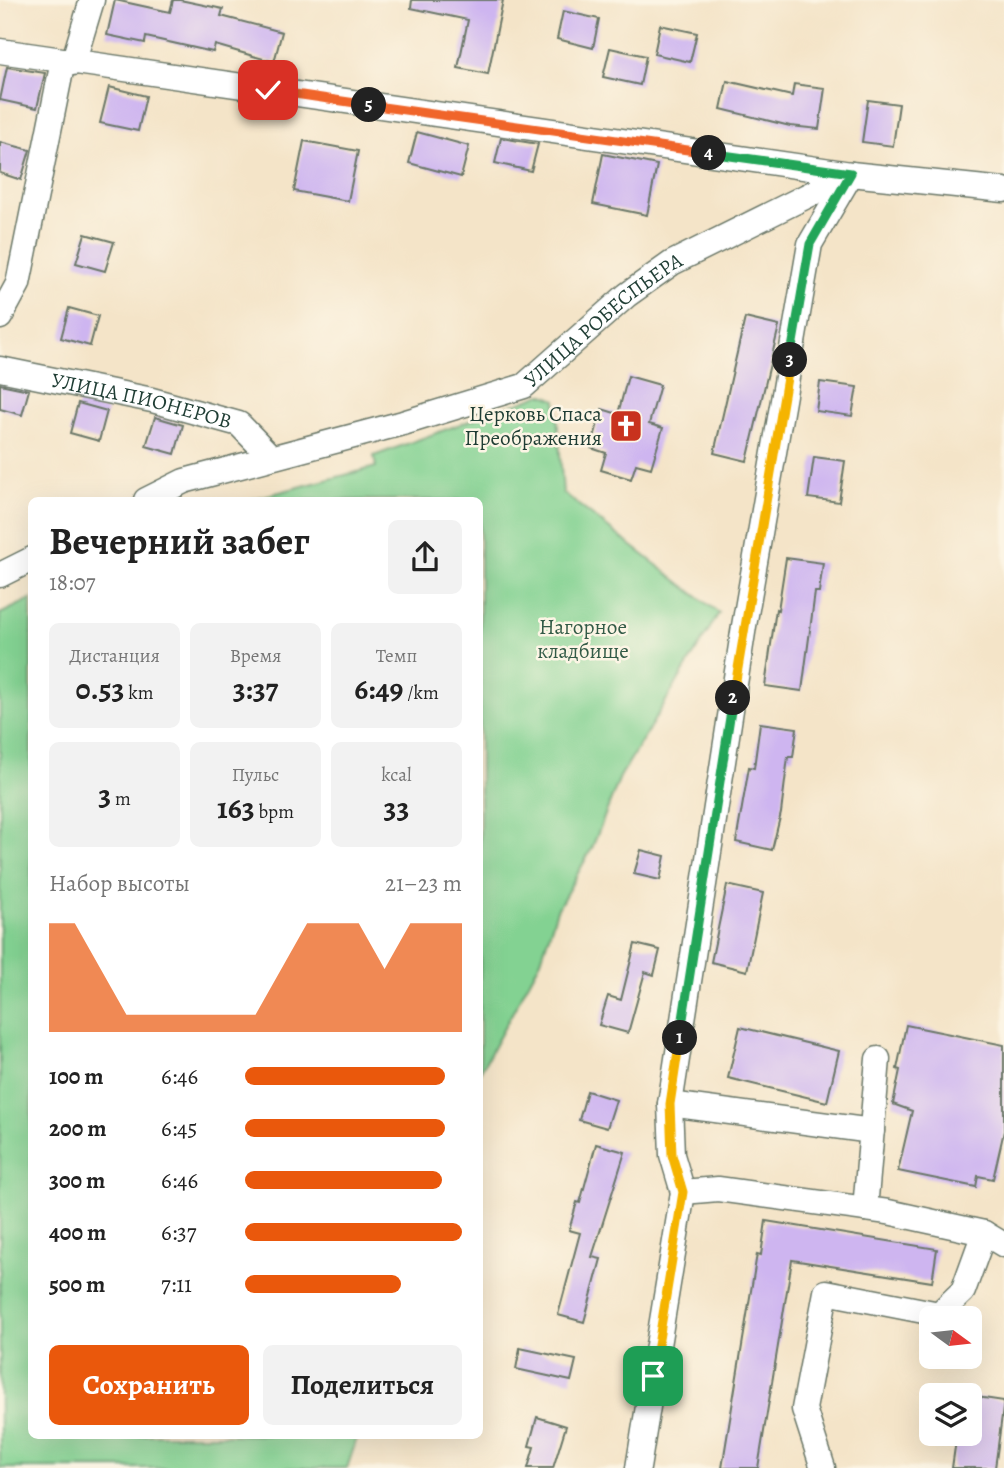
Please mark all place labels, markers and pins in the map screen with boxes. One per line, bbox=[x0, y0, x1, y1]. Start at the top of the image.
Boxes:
pin bbox=[238, 60, 298, 120]
pin: 5 bbox=[352, 88, 386, 122]
pin: 4 bbox=[692, 136, 726, 170]
pin: 3 bbox=[772, 342, 808, 378]
place label: Церковь Спаса Преображения bbox=[464, 400, 602, 452]
church icon: Церковь Спаса Преображения bbox=[607, 407, 645, 445]
pin: 2 bbox=[716, 680, 750, 716]
pin: 1 bbox=[662, 1020, 698, 1056]
pin bbox=[623, 1346, 683, 1406]

